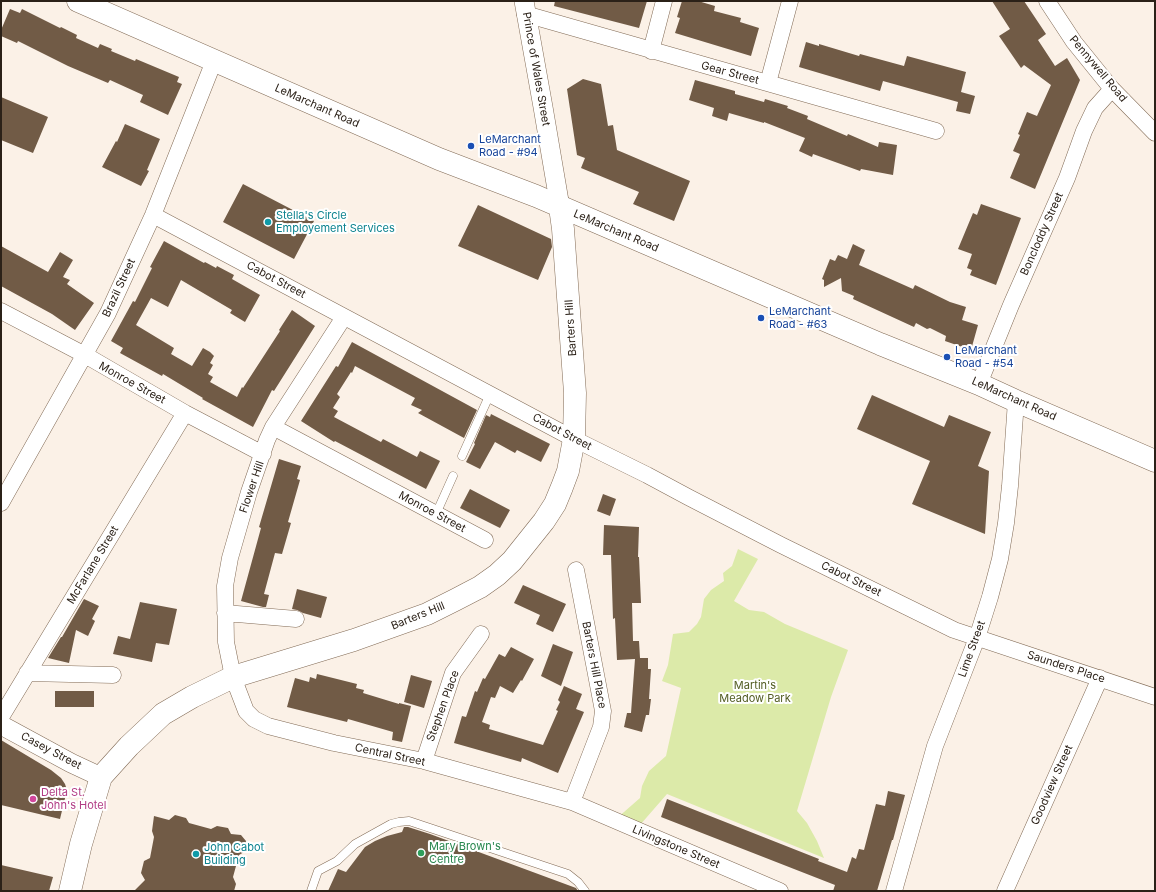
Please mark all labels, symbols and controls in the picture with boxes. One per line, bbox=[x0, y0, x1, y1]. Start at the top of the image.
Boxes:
street label: Prince of Wales Street bbox=[519, 11, 553, 127]
street label: Pennywell Road bbox=[1066, 33, 1130, 105]
street label: Gear Street bbox=[700, 59, 760, 87]
street label: LeMarchant Road bbox=[273, 81, 361, 131]
place label: LeMarchant Road - #94 bbox=[479, 133, 541, 159]
marker: LeMarchant Road - #94 bbox=[466, 141, 476, 151]
street label: Boncloddy Street bbox=[1018, 190, 1066, 278]
street label: LeMarchant Road bbox=[571, 207, 661, 255]
place label: Stella's Circle Employement Services bbox=[276, 209, 395, 235]
marker: Stella's Circle Employement Services bbox=[263, 217, 273, 227]
street label: Brazil Street bbox=[100, 257, 138, 319]
street label: Cabot Street bbox=[244, 259, 308, 301]
street label: Barters Hill bbox=[562, 299, 580, 357]
place label: LeMarchant Road - #63 bbox=[769, 305, 831, 331]
marker: LeMarchant Road - #63 bbox=[756, 313, 766, 323]
place label: LeMarchant Road - #54 bbox=[955, 344, 1017, 370]
marker: LeMarchant Road - #54 bbox=[942, 352, 952, 362]
street label: Monroe Street bbox=[96, 359, 168, 407]
street label: LeMarchant Road bbox=[970, 374, 1058, 424]
street label: Cabot Street bbox=[530, 411, 594, 453]
street label: Flower Hill bbox=[237, 459, 267, 515]
street label: Monroe Street bbox=[396, 489, 468, 535]
street label: McFarlane Street bbox=[64, 524, 122, 606]
street label: Cabot Street bbox=[819, 559, 883, 599]
street label: Barters Hill bbox=[389, 599, 447, 633]
street label: Lime Street bbox=[956, 619, 988, 679]
street label: Barters Hill Place bbox=[579, 620, 609, 710]
street label: Saunders Place bbox=[1025, 648, 1107, 686]
street label: Stephen Place bbox=[424, 669, 462, 743]
park label: Martin's Meadow Park bbox=[719, 679, 791, 705]
street label: Casey Street bbox=[19, 730, 83, 772]
street label: Central Street bbox=[354, 741, 426, 769]
street label: Goodview Street bbox=[1028, 743, 1076, 827]
place label: Delta St. John's Hotel bbox=[41, 786, 106, 812]
marker: Delta St. John's Hotel bbox=[28, 794, 38, 804]
street label: Livingstone Street bbox=[630, 823, 722, 871]
place label: Mary Brown's Centre bbox=[429, 840, 501, 866]
place label: John Cabot Building bbox=[204, 841, 264, 867]
marker: Mary Brown's Centre bbox=[416, 848, 426, 858]
marker: John Cabot Building bbox=[191, 849, 201, 859]

